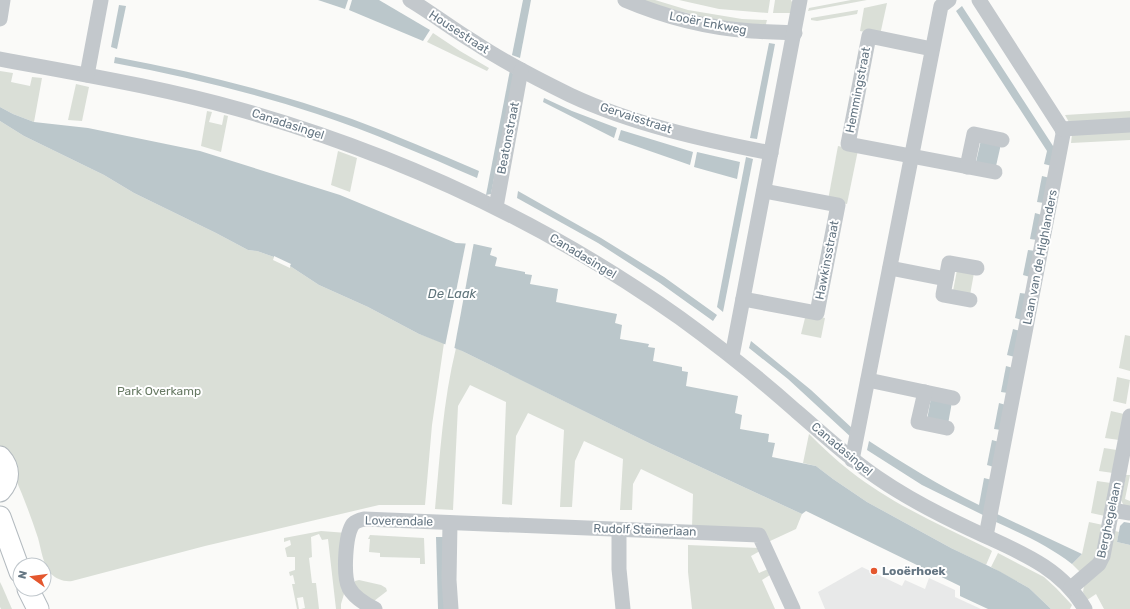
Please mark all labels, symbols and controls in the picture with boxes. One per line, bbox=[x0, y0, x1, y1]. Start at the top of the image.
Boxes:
street label: Housestraat bbox=[426, 7, 492, 57]
street label: Looër Enkweg bbox=[668, 9, 748, 37]
street label: Hemmingstraat bbox=[843, 46, 873, 134]
street label: Beatonstraat bbox=[494, 100, 522, 175]
street label: Gervaisstraat bbox=[598, 100, 674, 136]
street label: Canadasingel bbox=[250, 106, 326, 142]
street label: Laan van de Highlanders bbox=[1020, 188, 1060, 326]
street label: Hawkinsstraat bbox=[812, 219, 842, 301]
street label: Canadasingel bbox=[547, 231, 619, 281]
water label: De Laak bbox=[428, 286, 477, 301]
park label: Park Overkamp bbox=[117, 384, 201, 398]
street label: Canadasingel bbox=[809, 419, 875, 479]
street label: Berghegelaan bbox=[1094, 481, 1124, 559]
street label: Loverendale bbox=[365, 513, 434, 529]
street label: Rudolf Steinerlaan bbox=[593, 521, 697, 539]
north arrow bbox=[12, 557, 52, 597]
place label: Looërhoek bbox=[882, 564, 946, 578]
marker: Looërhoek bbox=[869, 566, 879, 576]
text: N bbox=[16, 569, 30, 580]

